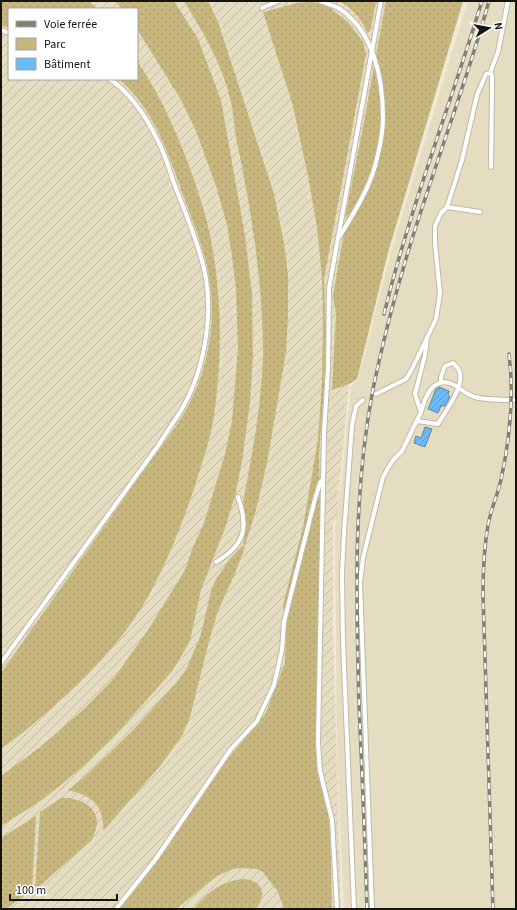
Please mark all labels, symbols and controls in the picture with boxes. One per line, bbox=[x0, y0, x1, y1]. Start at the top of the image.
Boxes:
legend bbox=[8, 8, 138, 80]
north arrow bbox=[469, 8, 509, 48]
text: Voie ferrée bbox=[44, 16, 97, 33]
text: N bbox=[490, 21, 506, 31]
text: Parc bbox=[44, 36, 66, 53]
text: Bâtiment bbox=[44, 56, 90, 73]
scale bar bbox=[10, 876, 117, 902]
text: 100 m bbox=[16, 882, 46, 899]

